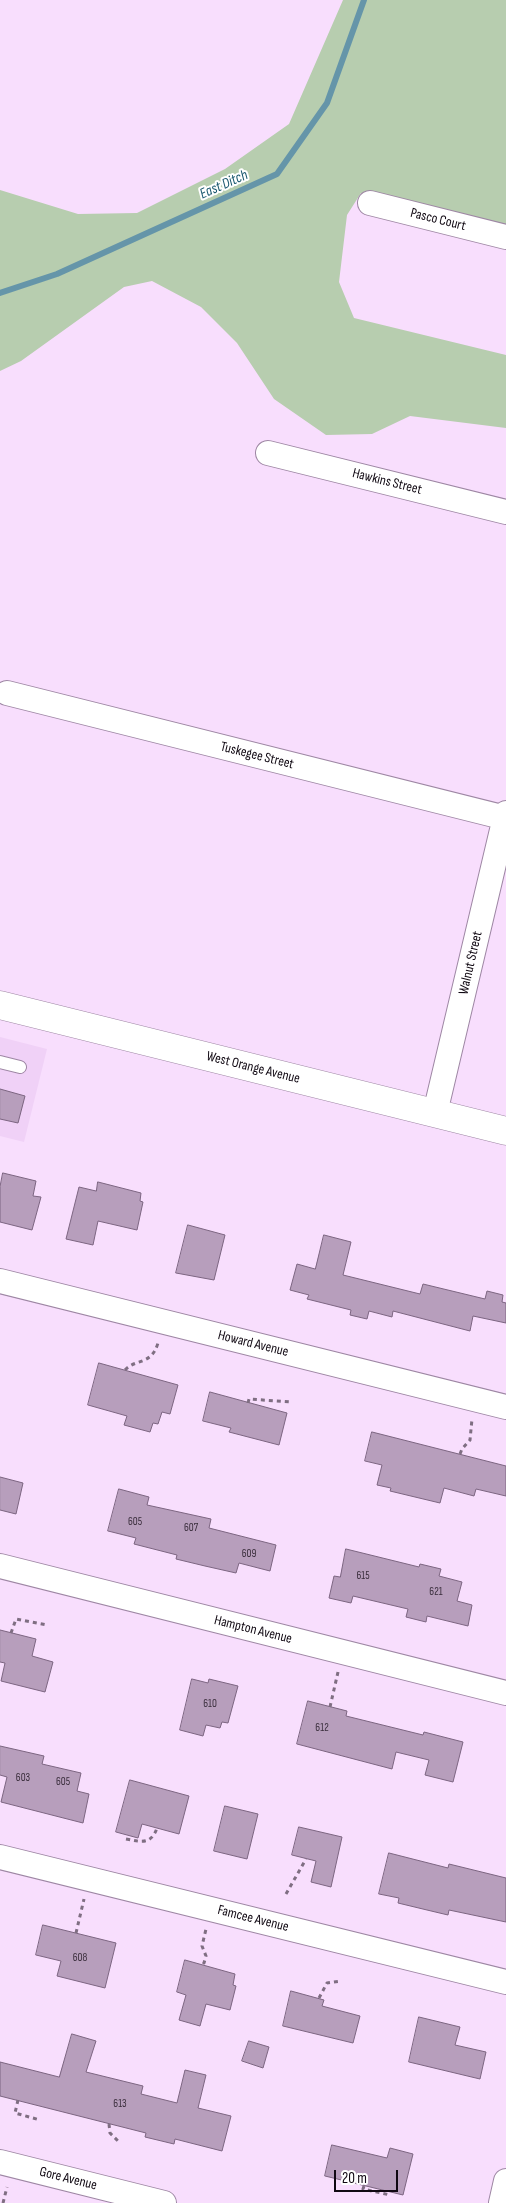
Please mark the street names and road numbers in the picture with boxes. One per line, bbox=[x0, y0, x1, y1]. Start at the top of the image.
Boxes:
street label: Pasco Court bbox=[409, 205, 467, 235]
street label: Hawkins Street bbox=[351, 465, 423, 499]
street label: Tuskegee Street bbox=[219, 739, 295, 773]
street label: Walnut Street bbox=[456, 930, 486, 996]
street label: West Orange Avenue bbox=[205, 1048, 301, 1088]
street label: Howard Avenue bbox=[216, 1327, 290, 1361]
street label: Hampton Avenue bbox=[212, 1612, 294, 1648]
street label: Famcee Avenue bbox=[216, 1902, 290, 1936]
street label: Gore Avenue bbox=[37, 2164, 99, 2194]

